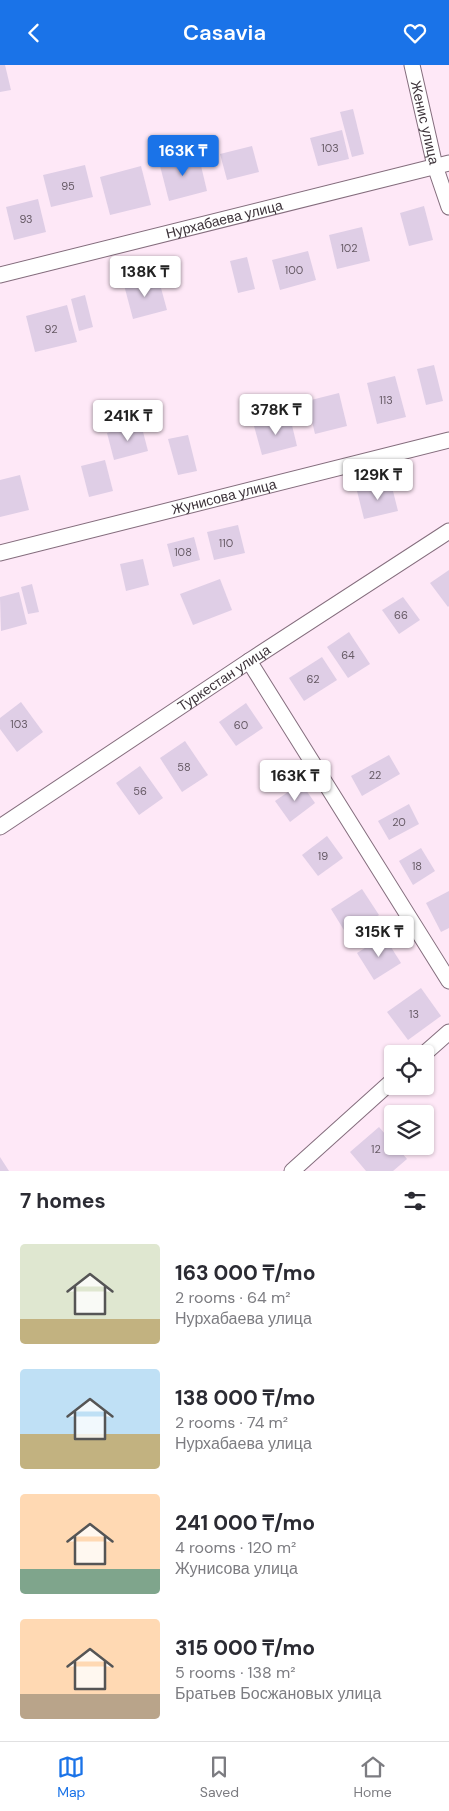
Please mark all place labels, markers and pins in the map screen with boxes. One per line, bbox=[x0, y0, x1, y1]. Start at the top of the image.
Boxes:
pin: 163K ₸ bbox=[142, 135, 224, 177]
pin: 138K ₸ bbox=[104, 255, 186, 298]
pin: 378K ₸ bbox=[235, 393, 317, 436]
pin: 241K ₸ bbox=[87, 399, 169, 442]
pin: 129K ₸ bbox=[337, 459, 419, 501]
pin: 163K ₸ bbox=[254, 759, 336, 802]
pin: 315K ₸ bbox=[338, 915, 420, 958]

